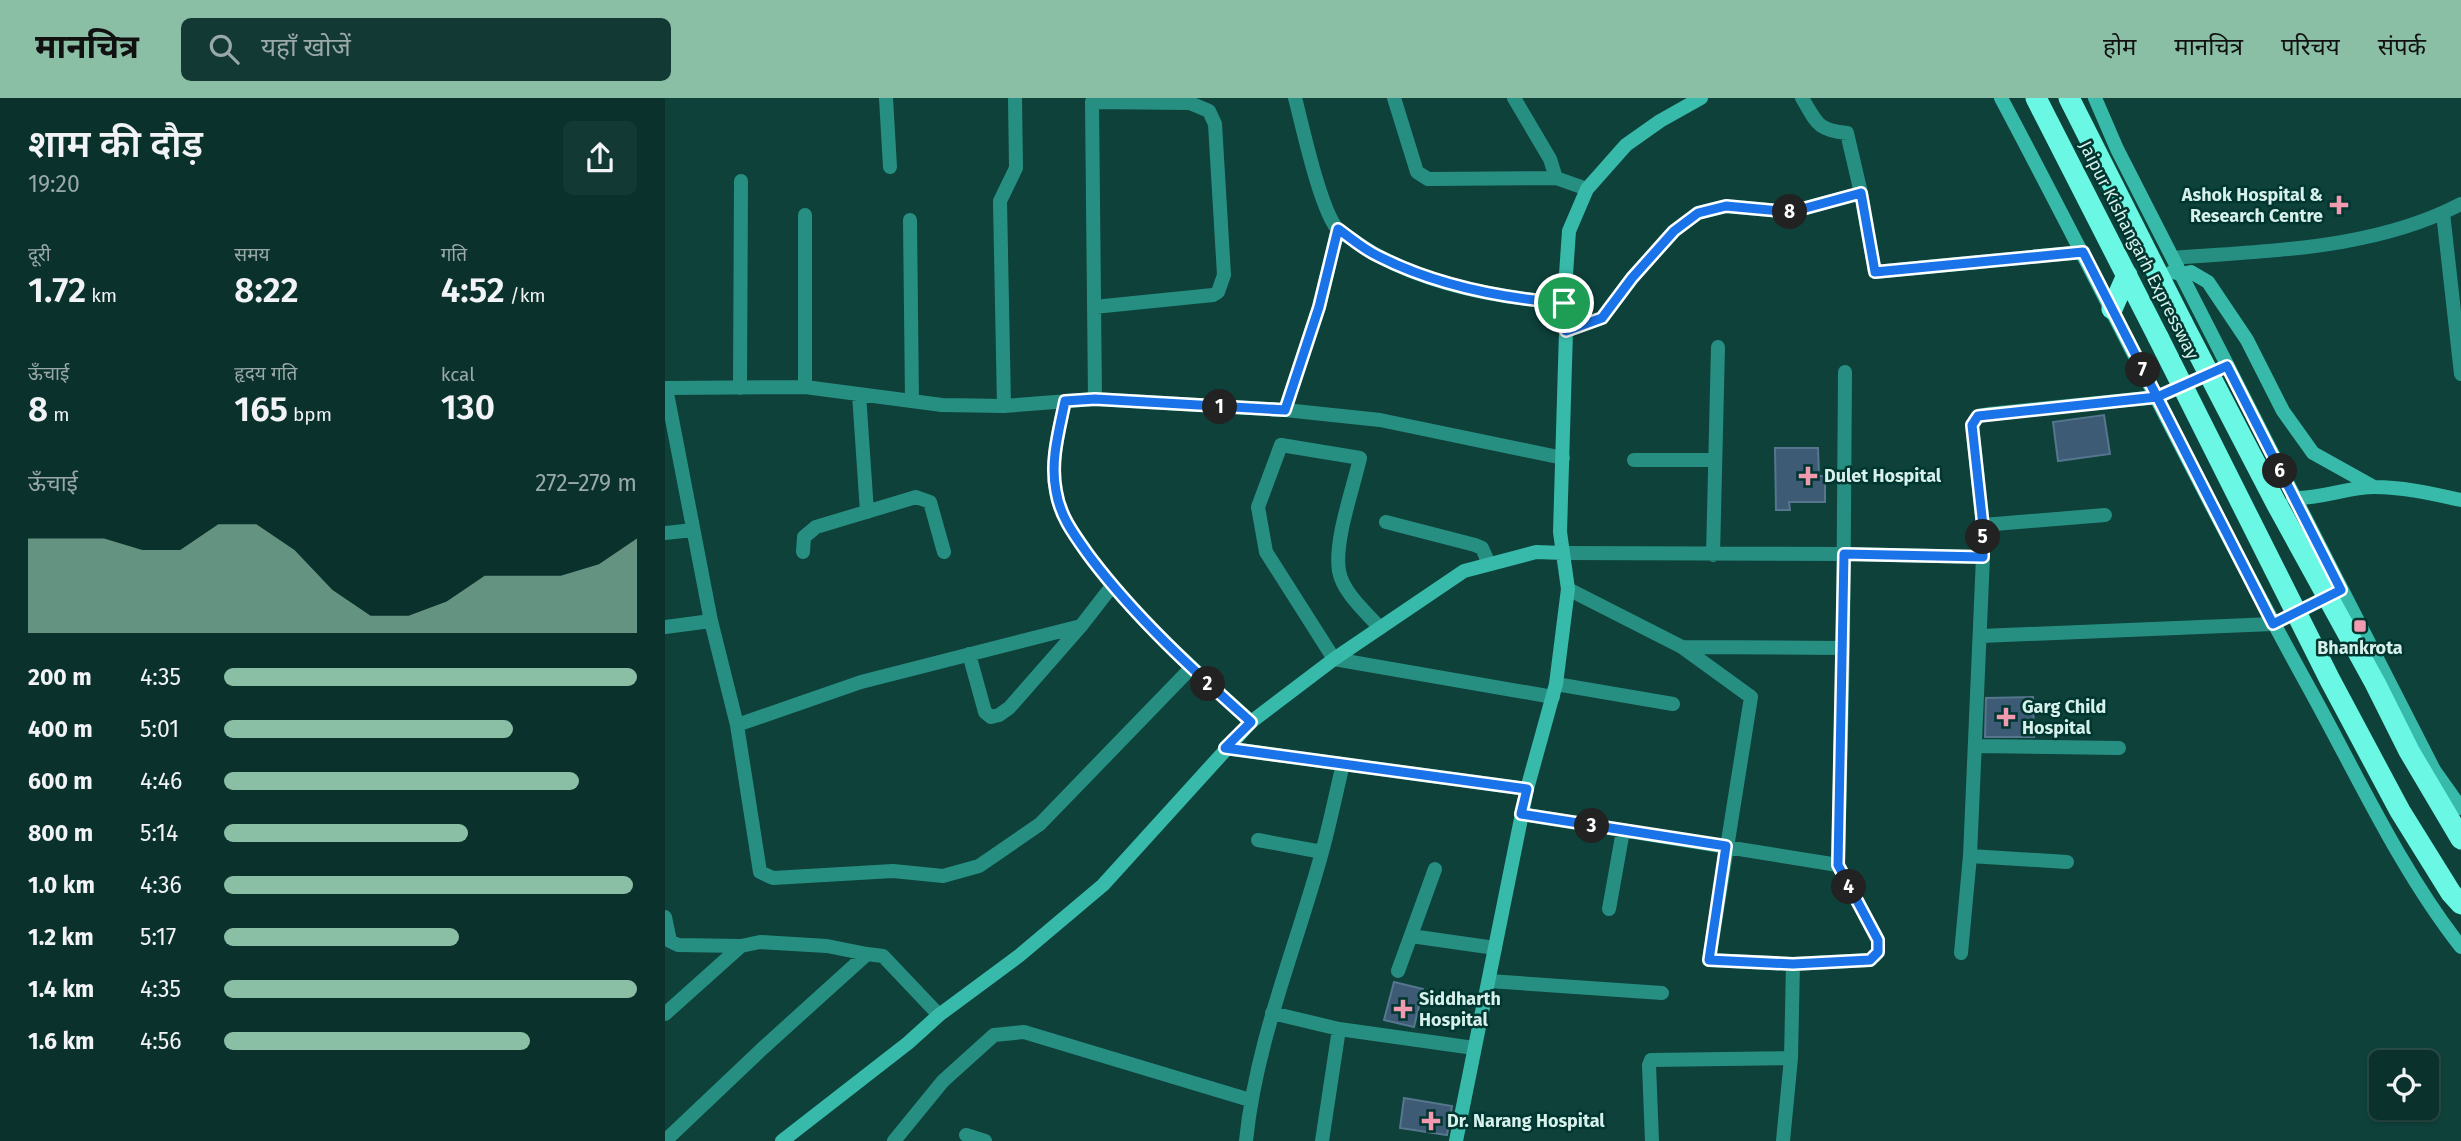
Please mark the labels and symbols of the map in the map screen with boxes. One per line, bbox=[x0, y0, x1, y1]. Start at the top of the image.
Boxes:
street label: Jaipur Kishangarh Expressway bbox=[2074, 137, 2204, 363]
place label: Ashok Hospital & Research Centre bbox=[2181, 184, 2323, 227]
pin: 8 bbox=[1773, 194, 1807, 230]
marker: Ashok Hospital & Research Centre bbox=[2329, 195, 2349, 215]
pin bbox=[1534, 273, 1594, 333]
pin: 7 bbox=[2125, 352, 2161, 388]
pin: 1 bbox=[1203, 390, 1237, 424]
pin: 6 bbox=[2263, 454, 2297, 488]
place label: Dulet Hospital bbox=[1824, 465, 1942, 487]
marker: Dulet Hospital bbox=[1798, 466, 1818, 486]
pin: 5 bbox=[1965, 520, 2001, 555]
marker: Bhankrota bbox=[2352, 618, 2368, 634]
place label: Bhankrota bbox=[2317, 637, 2403, 659]
pin: 2 bbox=[1191, 666, 1225, 702]
place label: Garg Child Hospital bbox=[2022, 696, 2106, 739]
marker: Garg Child Hospital bbox=[1996, 707, 2016, 727]
pin: 3 bbox=[1574, 808, 1609, 844]
pin: 4 bbox=[1831, 870, 1867, 904]
place label: Siddharth Hospital bbox=[1419, 988, 1501, 1031]
marker: Siddharth Hospital bbox=[1393, 999, 1413, 1019]
place label: Dr. Narang Hospital bbox=[1447, 1110, 1605, 1132]
marker: Dr. Narang Hospital bbox=[1421, 1111, 1441, 1131]

